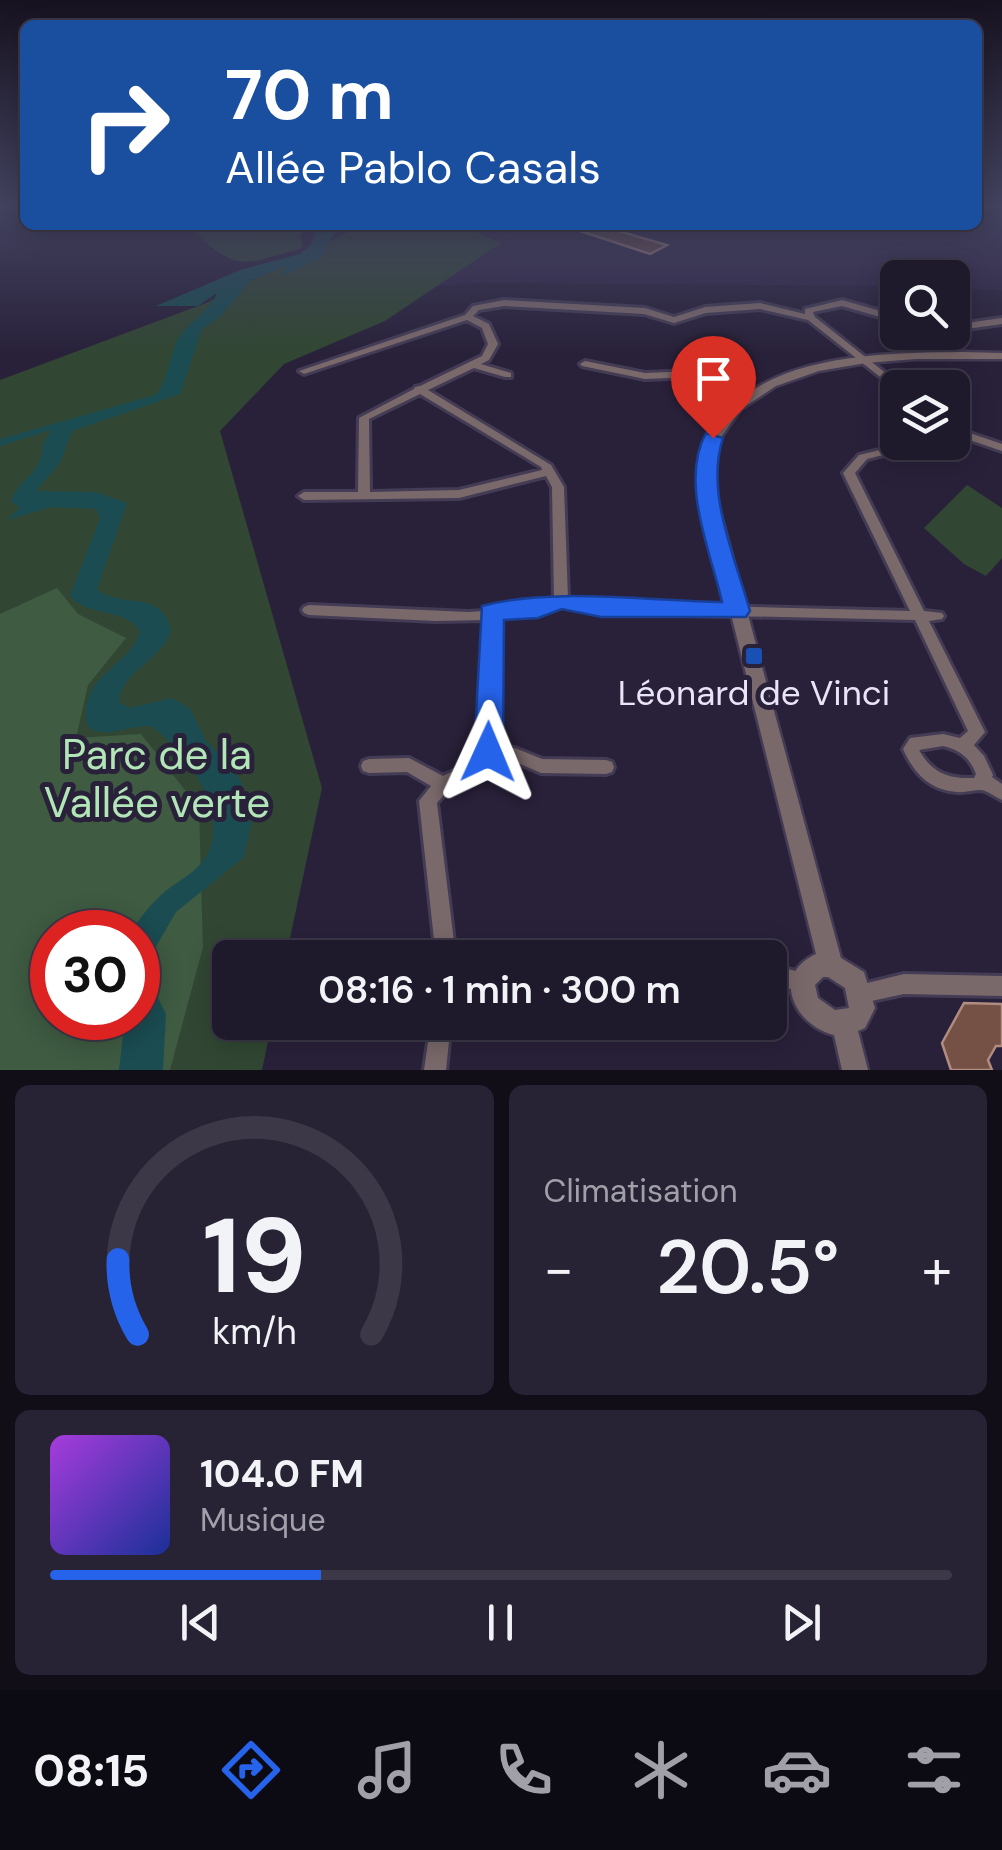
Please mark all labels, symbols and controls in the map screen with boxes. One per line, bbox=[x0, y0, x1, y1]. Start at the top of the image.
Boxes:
text: 70 m bbox=[225, 50, 394, 141]
icon: right bbox=[60, 60, 190, 190]
text: Allée Pablo Casals bbox=[225, 138, 601, 197]
map controls bbox=[880, 260, 970, 460]
button: search bbox=[880, 260, 970, 350]
pin bbox=[671, 336, 756, 439]
icon: arrive bbox=[686, 351, 741, 406]
button: layers bbox=[880, 370, 970, 460]
marker: Léonard de Vinci bbox=[743, 645, 765, 667]
place label: Léonard de Vinci bbox=[618, 670, 890, 716]
position arrow bbox=[436, 700, 540, 804]
park label: Parc de la Vallée verte bbox=[44, 727, 270, 830]
speed limit sign: 30 bbox=[30, 910, 160, 1040]
text: 08:16 · 1 min · 300 m bbox=[318, 965, 681, 1015]
text: Climatisation bbox=[544, 1170, 738, 1212]
text: 19 bbox=[202, 1189, 306, 1324]
text: 20.5° bbox=[656, 1219, 839, 1316]
text: − bbox=[544, 1233, 574, 1305]
text: + bbox=[922, 1233, 952, 1305]
text: km/h bbox=[212, 1309, 296, 1355]
text: 104.0 FM bbox=[200, 1449, 364, 1499]
text: Musique bbox=[200, 1499, 326, 1541]
icon: previous bbox=[173, 1595, 228, 1650]
icon: pause bbox=[473, 1595, 528, 1650]
icon: next bbox=[774, 1595, 829, 1650]
icon: directions bbox=[216, 1735, 286, 1805]
icon: music bbox=[352, 1735, 422, 1805]
icon: phone bbox=[489, 1735, 559, 1805]
icon: climate bbox=[626, 1735, 696, 1805]
icon: car bbox=[762, 1735, 832, 1805]
icon: filters bbox=[899, 1735, 969, 1805]
text: 08:15 bbox=[33, 1741, 149, 1800]

